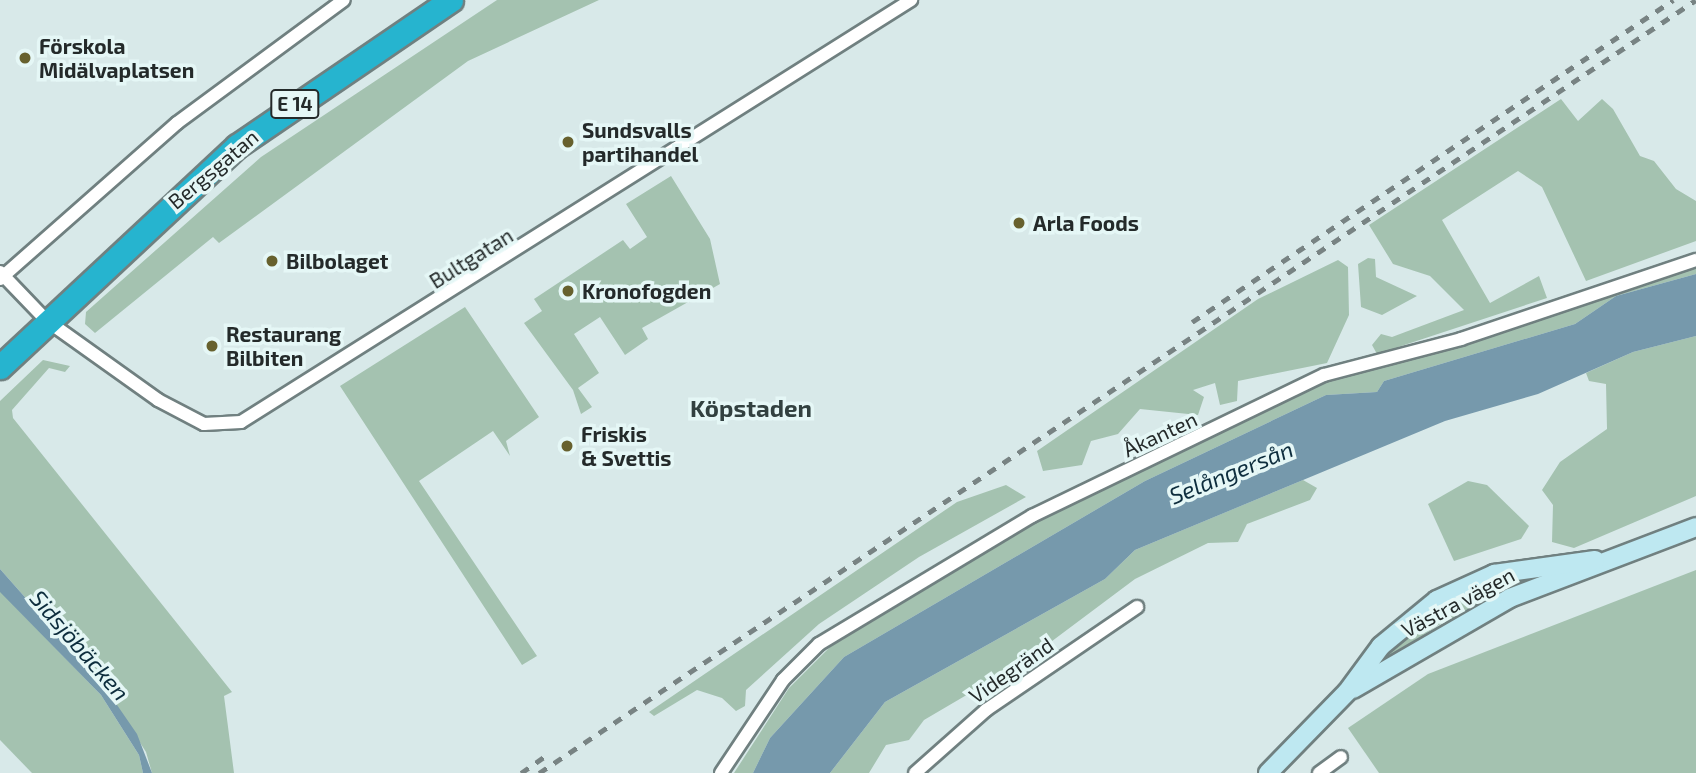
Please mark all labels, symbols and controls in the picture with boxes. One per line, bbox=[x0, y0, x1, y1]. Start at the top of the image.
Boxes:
place label: Förskola Midälvaplatsen bbox=[39, 33, 194, 83]
marker: Förskola Midälvaplatsen bbox=[17, 50, 33, 66]
road number: E 14 bbox=[269, 88, 321, 120]
place label: Sundsvalls partihandel bbox=[582, 117, 698, 167]
street label: Bergsgatan bbox=[163, 124, 263, 214]
marker: Sundsvalls partihandel bbox=[560, 134, 576, 150]
place label: Arla Foods bbox=[1033, 210, 1139, 236]
marker: Arla Foods bbox=[1011, 215, 1027, 231]
street label: Bultgatan bbox=[424, 222, 518, 294]
place label: Bilbolaget bbox=[286, 248, 388, 274]
marker: Bilbolaget bbox=[264, 253, 280, 269]
place label: Kronofogden bbox=[582, 278, 711, 304]
marker: Kronofogden bbox=[560, 283, 576, 299]
place label: Restaurang Bilbiten bbox=[226, 321, 341, 371]
marker: Restaurang Bilbiten bbox=[204, 338, 220, 354]
district label: Köpstaden bbox=[690, 394, 812, 422]
street label: Åkanten bbox=[1119, 406, 1201, 462]
place label: Friskis & Svettis bbox=[581, 421, 671, 471]
water label: Selångersån bbox=[1165, 435, 1297, 509]
marker: Friskis & Svettis bbox=[559, 438, 575, 454]
street label: Västra vägen bbox=[1397, 562, 1519, 642]
water label: Sidsjöbäcken bbox=[25, 584, 135, 706]
street label: Videgränd bbox=[964, 632, 1058, 708]

